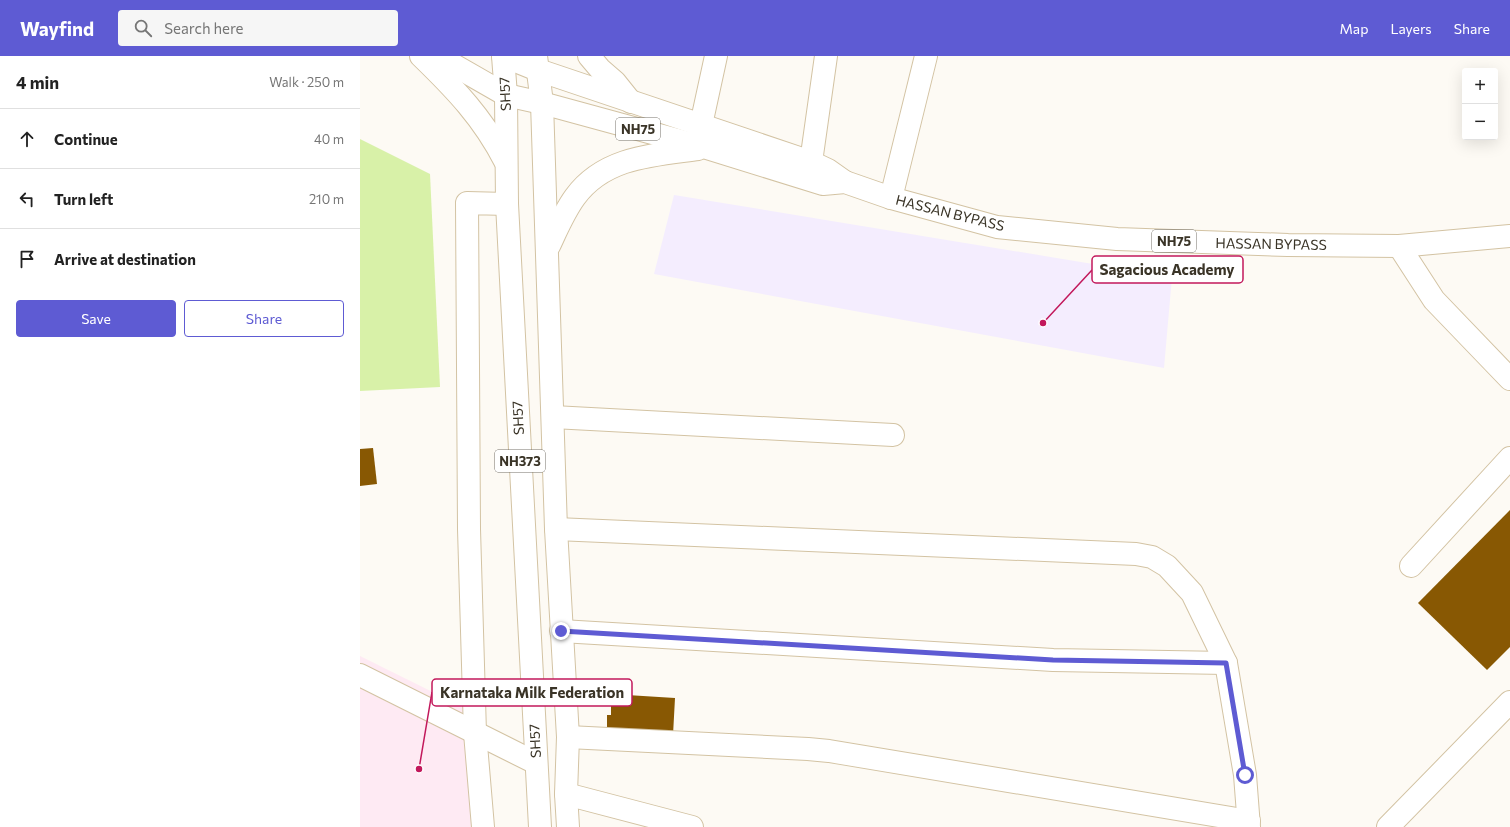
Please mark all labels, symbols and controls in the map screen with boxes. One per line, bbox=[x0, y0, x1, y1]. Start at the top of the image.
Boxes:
search box bbox=[118, 10, 398, 46]
text: Wayfind bbox=[20, 17, 94, 40]
icon: search bbox=[132, 17, 154, 39]
text: Search here bbox=[164, 19, 244, 37]
text: Map bbox=[1340, 20, 1368, 37]
text: Layers bbox=[1390, 20, 1432, 37]
text: Share bbox=[1454, 20, 1490, 37]
map controls bbox=[1462, 68, 1498, 140]
button: + bbox=[1462, 68, 1498, 104]
text: 4 min bbox=[16, 72, 59, 93]
text: Walk · 250 m bbox=[269, 74, 344, 90]
street label: SH57 bbox=[495, 77, 514, 112]
button: − bbox=[1462, 104, 1498, 140]
road number: NH75 bbox=[616, 118, 660, 140]
icon: ahead bbox=[16, 128, 38, 150]
text: Continue bbox=[54, 130, 118, 148]
text: 40 m bbox=[314, 131, 344, 147]
icon: left bbox=[16, 188, 38, 210]
text: Turn left bbox=[54, 190, 113, 208]
text: 210 m bbox=[309, 191, 344, 207]
street label: HASSAN BYPASS bbox=[894, 191, 1006, 234]
road number: NH75 bbox=[1152, 230, 1196, 252]
street label: HASSAN BYPASS bbox=[1215, 234, 1327, 253]
icon: arrive bbox=[16, 248, 38, 270]
text: Arrive at destination bbox=[54, 250, 196, 268]
callout: Sagacious Academy bbox=[1092, 256, 1243, 283]
text: Sagacious Academy bbox=[1099, 260, 1235, 278]
button: Save bbox=[16, 300, 176, 337]
button: Share bbox=[184, 300, 344, 337]
street label: SH57 bbox=[508, 401, 527, 436]
road number: NH373 bbox=[495, 450, 545, 472]
route end bbox=[552, 622, 570, 640]
callout: Karnataka Milk Federation bbox=[432, 679, 632, 706]
text: Karnataka Milk Federation bbox=[440, 683, 624, 701]
street label: SH57 bbox=[525, 724, 544, 759]
route start bbox=[1236, 766, 1254, 784]

